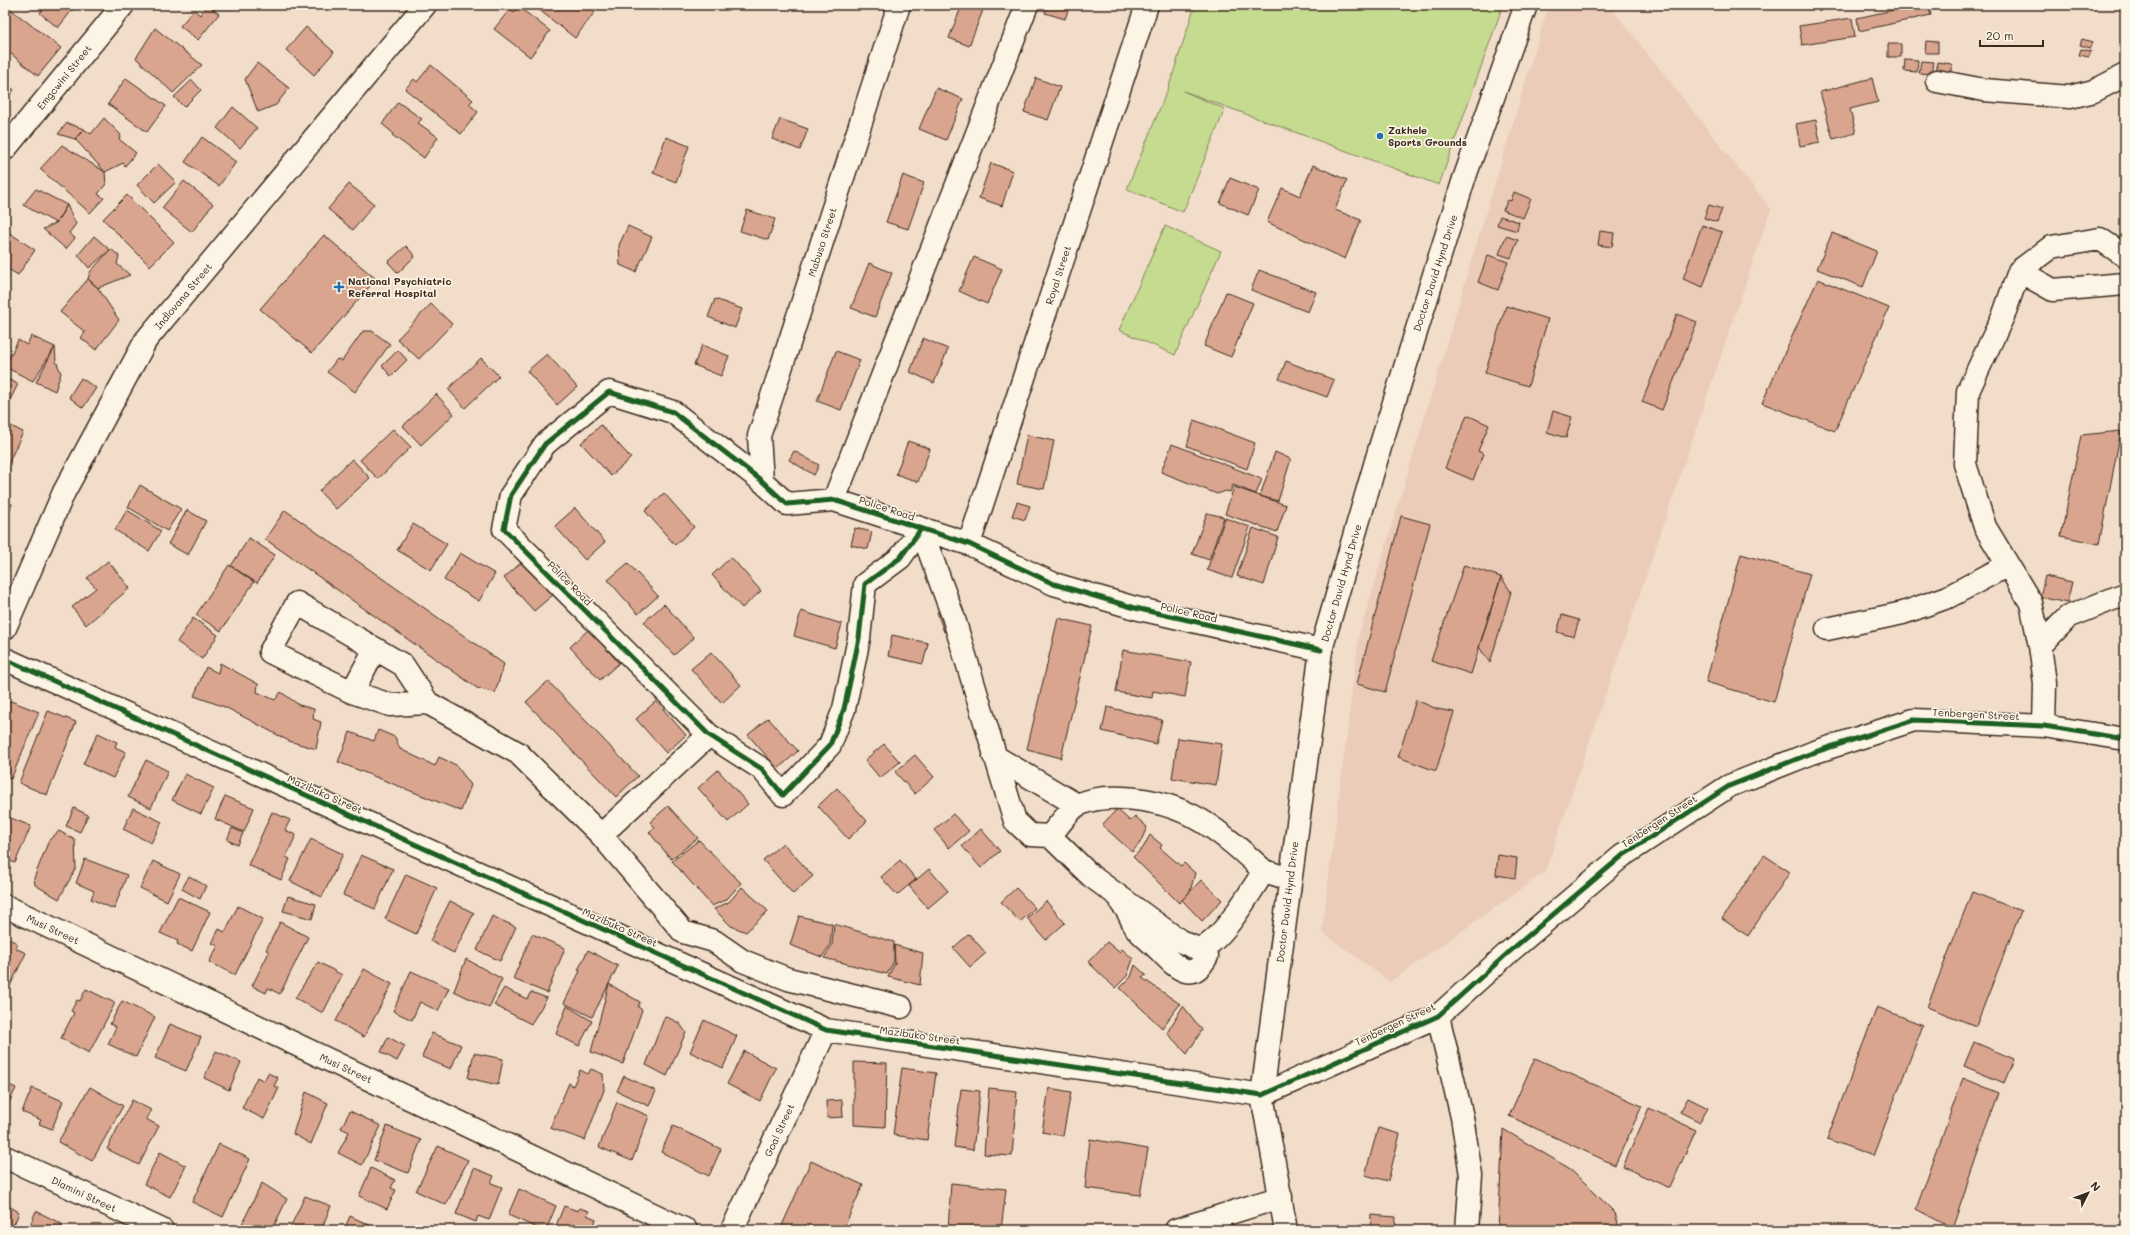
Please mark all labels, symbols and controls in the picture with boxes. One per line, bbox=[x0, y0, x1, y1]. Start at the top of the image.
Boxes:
scale bar bbox=[1980, 22, 2043, 48]
text: 20 m bbox=[1986, 27, 2014, 43]
street label: Emgcwini Street bbox=[33, 42, 95, 112]
place label: Zakhele Sports Grounds bbox=[1388, 123, 1467, 149]
marker: Zakhele Sports Grounds bbox=[1375, 131, 1385, 141]
street label: Mabuso Street bbox=[804, 206, 840, 278]
street label: Doctor David Hynd Drive bbox=[1409, 213, 1461, 333]
street label: Royal Street bbox=[1042, 244, 1074, 306]
street label: Indlovana Street bbox=[151, 260, 215, 332]
place label: National Psychiatric Referral Hospital bbox=[348, 274, 451, 300]
marker: National Psychiatric Referral Hospital bbox=[333, 281, 345, 293]
street label: Police Road bbox=[857, 492, 917, 524]
street label: Doctor David Hynd Drive bbox=[1317, 522, 1365, 644]
street label: Police Road bbox=[545, 558, 595, 608]
street label: Police Road bbox=[1159, 599, 1219, 625]
street label: Tenbergen Street bbox=[1932, 705, 2020, 723]
street label: Mazibuko Street bbox=[285, 771, 365, 817]
street label: Tenbergen Street bbox=[1619, 791, 1699, 851]
street label: Doctor David Hynd Drive bbox=[1273, 841, 1301, 963]
street label: Mazibuko Street bbox=[580, 904, 660, 950]
street label: Musi Street bbox=[24, 911, 82, 947]
street label: Tenbergen Street bbox=[1352, 999, 1438, 1049]
street label: Mazibuko Street bbox=[879, 1022, 961, 1048]
street label: Musi Street bbox=[317, 1050, 375, 1086]
street label: Goal Street bbox=[761, 1101, 797, 1159]
street label: Dlamini Street bbox=[49, 1173, 119, 1215]
north arrow bbox=[2068, 1173, 2108, 1213]
text: N bbox=[2087, 1178, 2104, 1194]

